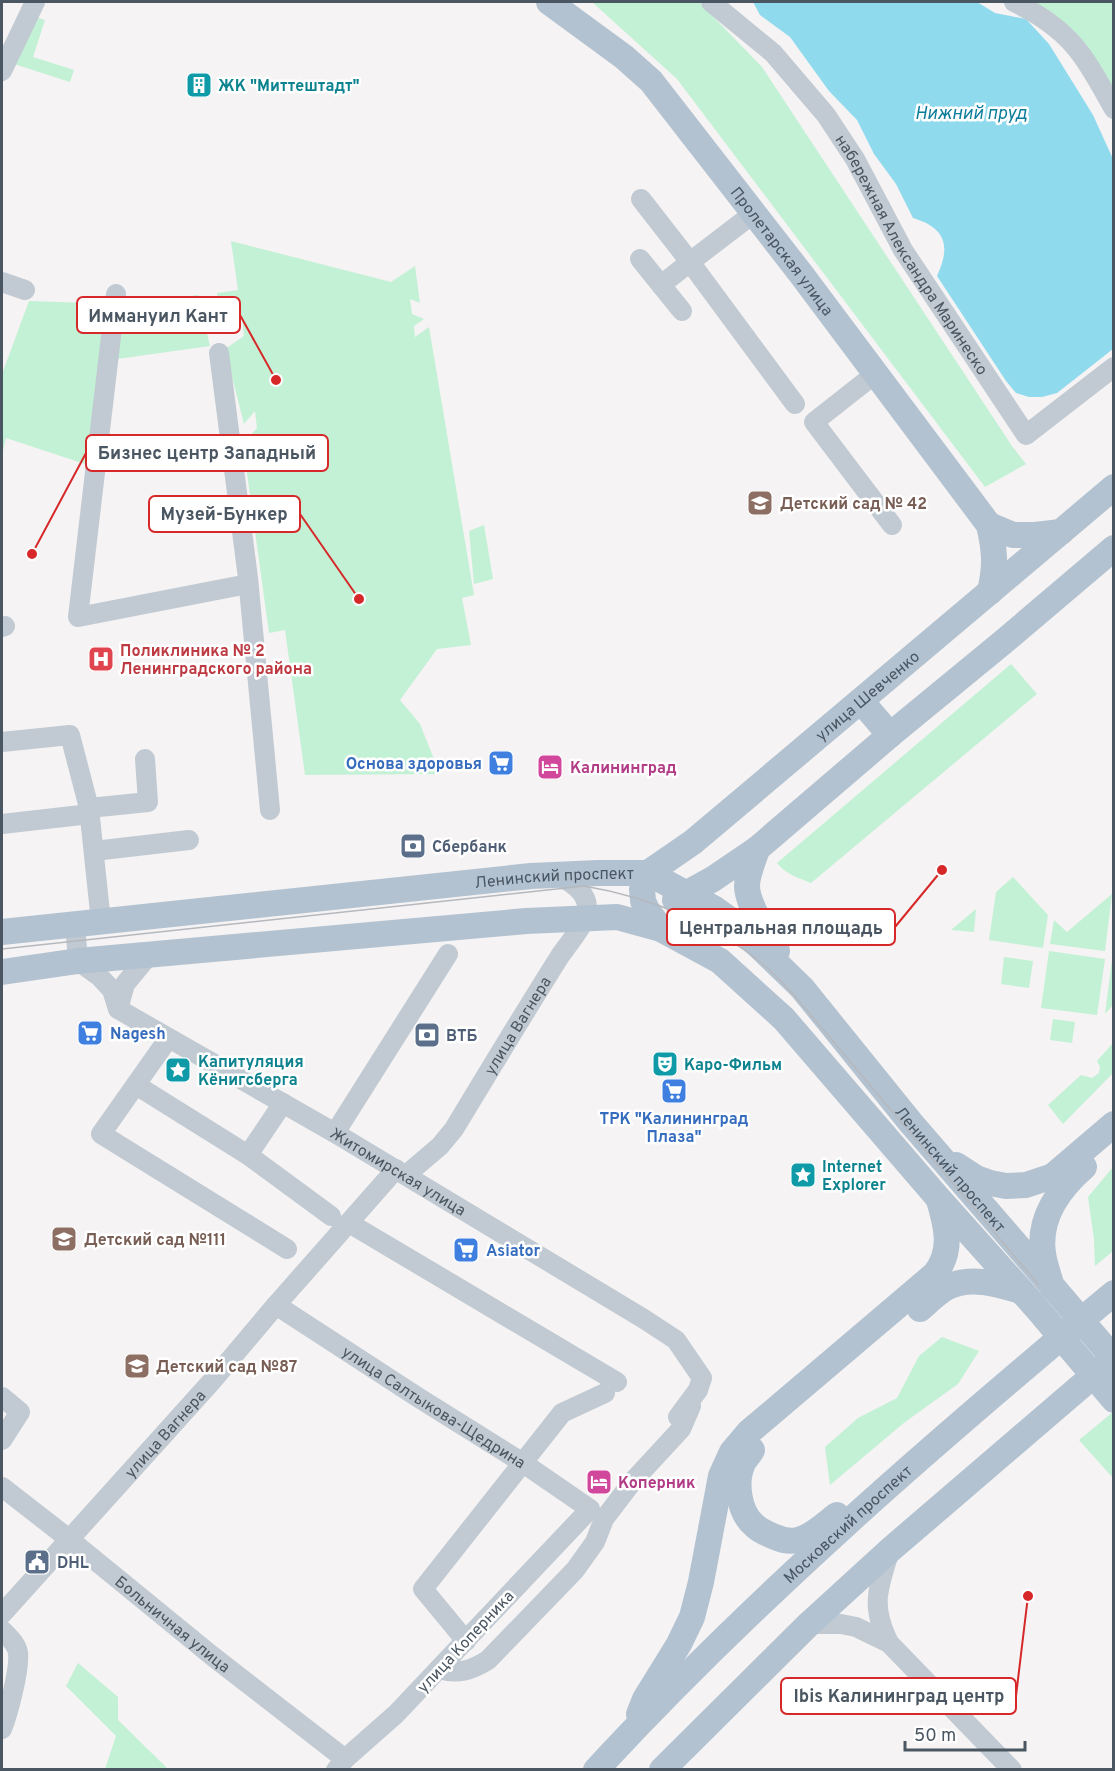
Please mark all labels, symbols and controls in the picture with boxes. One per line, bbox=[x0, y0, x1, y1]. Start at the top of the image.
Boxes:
building icon: ЖК "Миттештадт" bbox=[184, 70, 214, 100]
place label: ЖК "Миттештадт" bbox=[218, 77, 360, 97]
water label: Нижний пруд bbox=[915, 103, 1028, 126]
street label: набережная Александра Маринеско bbox=[830, 132, 991, 380]
street label: Пролетарская улица bbox=[725, 184, 837, 320]
callout: Иммануил Кант bbox=[77, 297, 240, 333]
text: Иммануил Кант bbox=[88, 306, 228, 329]
callout: Бизнес центр Западный bbox=[86, 435, 328, 471]
text: Бизнес центр Западный bbox=[98, 443, 316, 466]
school or university icon: Детский сад № 42 bbox=[745, 488, 775, 518]
place label: Детский сад № 42 bbox=[780, 495, 927, 515]
callout: Музей-Бункер bbox=[149, 496, 300, 532]
text: Музей-Бункер bbox=[160, 504, 288, 527]
place label: Поликлиника № 2 Ленинградского района bbox=[120, 642, 312, 680]
hospital icon: Поликлиника № 2 Ленинградского района bbox=[86, 644, 116, 674]
street label: улица Шевченко bbox=[812, 647, 925, 746]
supermarket icon: Основа здоровья bbox=[486, 748, 516, 778]
hotel icon: Калининград bbox=[535, 752, 565, 782]
place label: Основа здоровья bbox=[346, 755, 482, 775]
place label: Калининград bbox=[570, 759, 677, 779]
bank icon: Сбербанк bbox=[398, 831, 428, 861]
place label: Сбербанк bbox=[432, 838, 507, 858]
street label: Ленинский проспект bbox=[474, 865, 634, 894]
callout: Центральная площадь bbox=[667, 909, 895, 945]
text: Центральная площадь bbox=[679, 918, 883, 941]
street label: улица Вагнера bbox=[481, 974, 557, 1079]
supermarket icon: Nagesh bbox=[75, 1018, 105, 1048]
bank icon: ВТБ bbox=[412, 1020, 442, 1050]
place label: Nagesh bbox=[110, 1025, 166, 1045]
place label: ВТБ bbox=[446, 1027, 478, 1047]
theatre icon: Каро-Фильм bbox=[650, 1049, 680, 1079]
place label: Капитуляция Кёнигсберга bbox=[198, 1053, 304, 1091]
place icon: Капитуляция Кёнигсберга bbox=[163, 1055, 193, 1085]
place label: Каро-Фильм bbox=[684, 1056, 782, 1076]
supermarket icon: ТРК "Калининград Плаза" bbox=[659, 1076, 689, 1106]
street label: Ленинский проспект bbox=[890, 1103, 1009, 1237]
place label: ТРК "Калининград Плаза" bbox=[600, 1110, 749, 1148]
street label: Житомирская улица bbox=[326, 1124, 469, 1221]
place label: Internet Explorer bbox=[822, 1158, 886, 1196]
place icon: Internet Explorer bbox=[788, 1160, 818, 1190]
school or university icon: Детский сад №111 bbox=[49, 1224, 79, 1254]
place label: Детский сад №111 bbox=[84, 1231, 226, 1251]
supermarket icon: Asiator bbox=[451, 1235, 481, 1265]
place label: Asiator bbox=[486, 1242, 541, 1262]
street label: улица Салтыкова-Щедрина bbox=[337, 1342, 529, 1474]
school or university icon: Детский сад №87 bbox=[122, 1351, 152, 1381]
place label: Детский сад №87 bbox=[156, 1358, 297, 1378]
street label: улица Вагнера bbox=[121, 1387, 211, 1483]
street label: Московский проспект bbox=[780, 1462, 917, 1589]
hotel icon: Коперник bbox=[584, 1467, 614, 1497]
place label: Коперник bbox=[618, 1474, 695, 1494]
public building icon: DHL bbox=[22, 1547, 52, 1577]
place label: DHL bbox=[57, 1554, 89, 1574]
street label: Больничная улица bbox=[110, 1572, 234, 1678]
street label: улица Коперника bbox=[414, 1587, 519, 1698]
callout: Ibis Калининград центр bbox=[781, 1678, 1016, 1714]
text: Ibis Калининград центр bbox=[793, 1686, 1005, 1709]
scale bar bbox=[905, 1714, 1025, 1752]
text: 50 m bbox=[914, 1725, 956, 1748]

